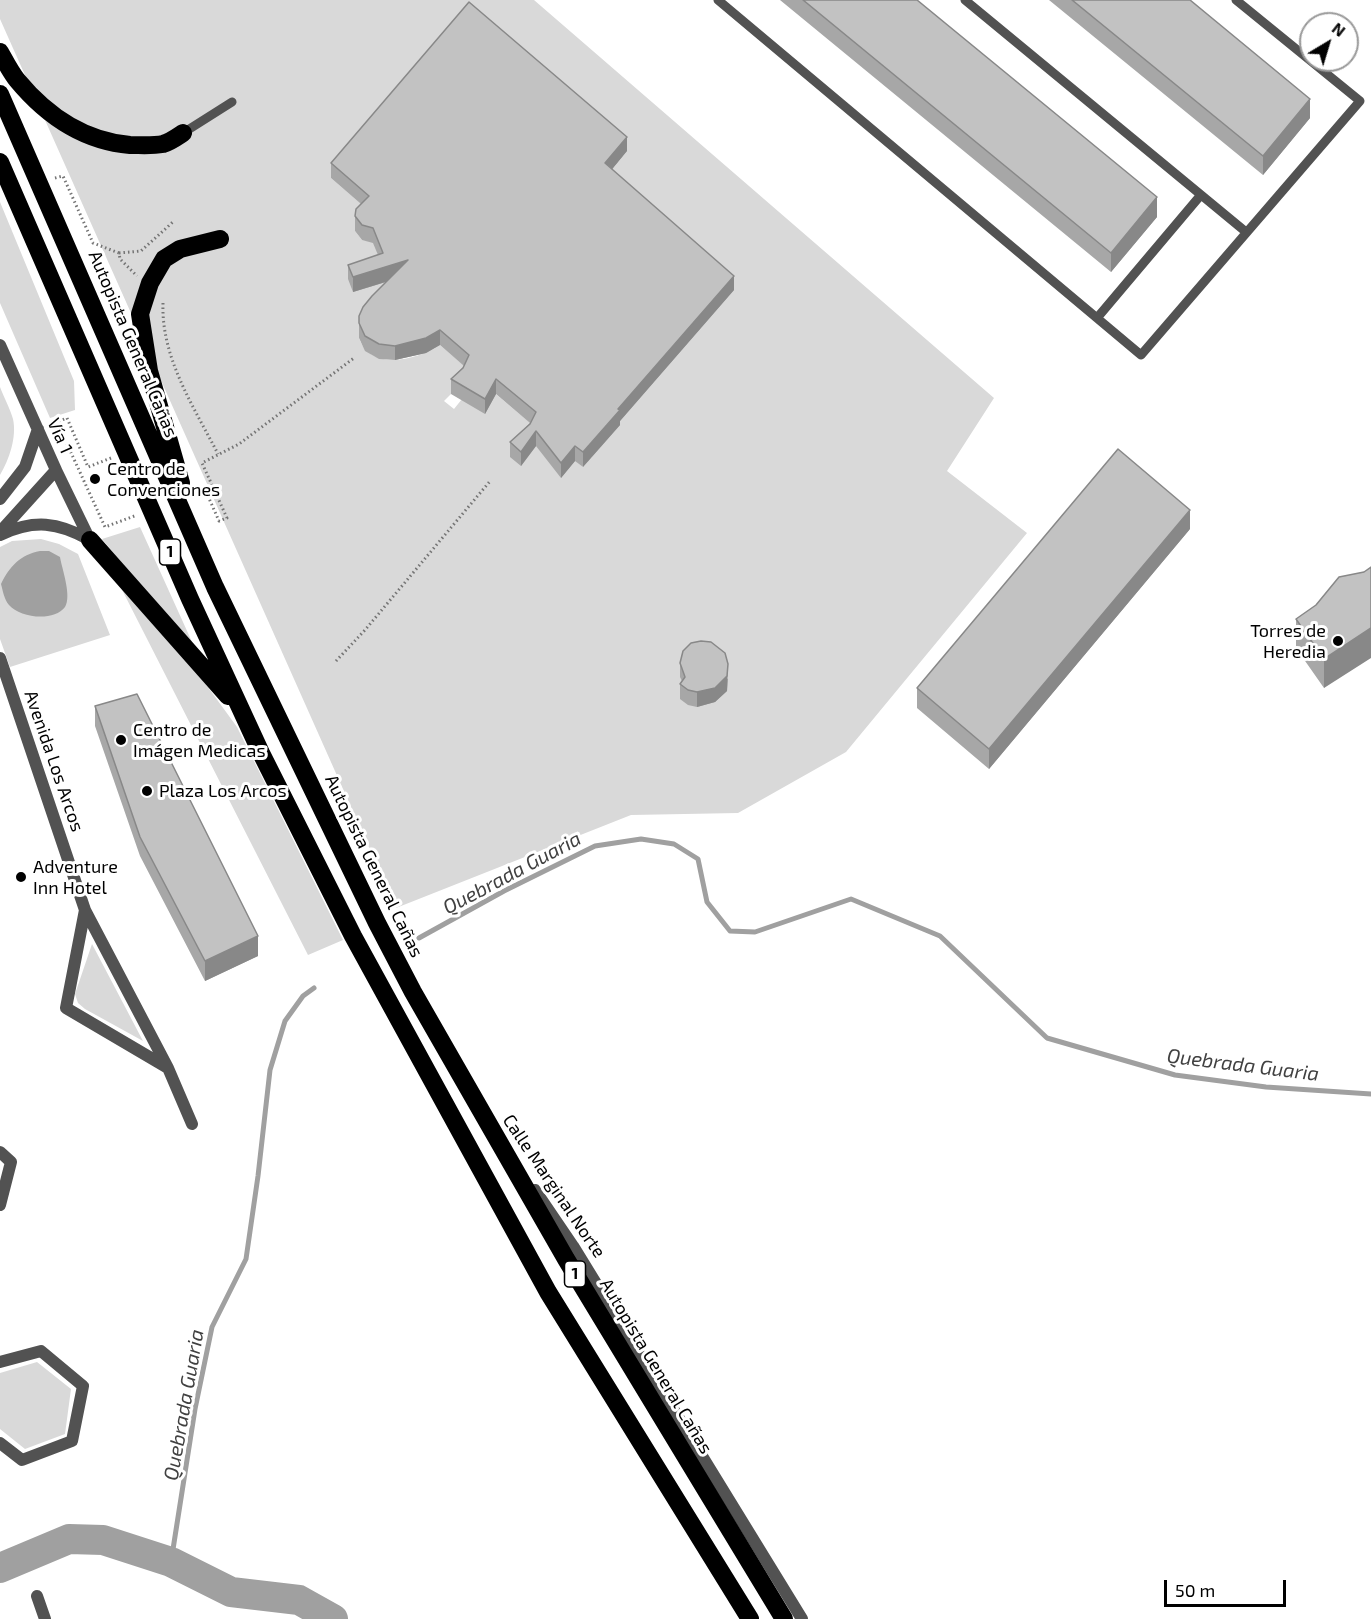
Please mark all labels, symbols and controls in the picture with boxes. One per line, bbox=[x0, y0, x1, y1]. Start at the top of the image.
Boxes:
north arrow bbox=[1299, 12, 1359, 72]
text: N bbox=[1329, 18, 1350, 40]
street label: Autopista General Cañas bbox=[84, 247, 182, 441]
street label: Vía 1 bbox=[43, 415, 77, 457]
place label: Centro de Convenciones bbox=[107, 458, 220, 500]
marker: Centro de Convenciones bbox=[88, 472, 102, 486]
road number: 1 bbox=[160, 539, 180, 565]
place label: Torres de Heredia bbox=[1250, 620, 1326, 662]
marker: Torres de Heredia bbox=[1331, 634, 1345, 648]
street label: Avenida Los Arcos bbox=[20, 688, 88, 834]
place label: Centro de Imágen Medicas bbox=[133, 719, 266, 762]
marker: Centro de Imágen Medicas bbox=[114, 733, 128, 747]
street label: Autopista General Cañas bbox=[320, 771, 428, 961]
place label: Plaza Los Arcos bbox=[159, 780, 287, 802]
marker: Plaza Los Arcos bbox=[140, 784, 154, 798]
water label: Quebrada Guaria bbox=[439, 826, 585, 920]
place label: Adventure Inn Hotel bbox=[33, 856, 118, 898]
marker: Adventure Inn Hotel bbox=[14, 870, 28, 884]
water label: Quebrada Guaria bbox=[1166, 1044, 1320, 1086]
street label: Calle Marginal Norte bbox=[498, 1110, 610, 1262]
road number: 1 bbox=[564, 1261, 586, 1287]
street label: Autopista General Cañas bbox=[595, 1274, 717, 1458]
water label: Quebrada Guaria bbox=[159, 1328, 209, 1482]
scale bar bbox=[1167, 1568, 1288, 1606]
text: 50 m bbox=[1175, 1579, 1215, 1601]

